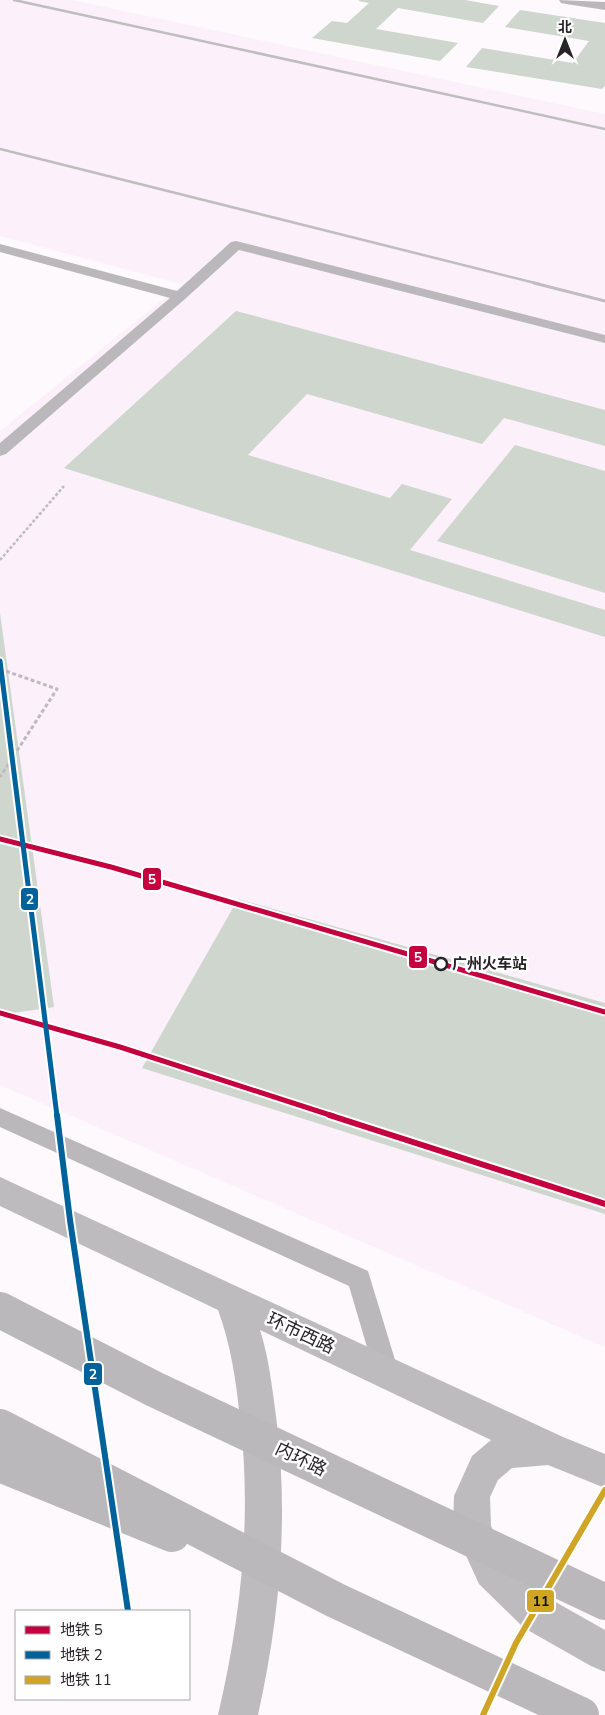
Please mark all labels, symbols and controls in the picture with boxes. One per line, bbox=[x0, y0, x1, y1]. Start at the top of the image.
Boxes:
north arrow bbox=[540, 15, 590, 65]
text: 北 bbox=[558, 18, 572, 37]
line badge: 5 bbox=[142, 867, 162, 891]
text: 5 bbox=[148, 870, 156, 889]
line badge: 2 bbox=[20, 887, 39, 911]
text: 2 bbox=[26, 890, 34, 909]
line badge: 5 bbox=[408, 945, 428, 969]
text: 5 bbox=[414, 948, 422, 967]
place label: 广州火车站 bbox=[452, 954, 527, 974]
marker: 广州火车站 bbox=[434, 957, 448, 971]
street label: 环市西路 bbox=[263, 1307, 339, 1359]
line badge: 2 bbox=[83, 1362, 103, 1386]
text: 2 bbox=[89, 1365, 97, 1384]
street label: 内环路 bbox=[271, 1436, 331, 1482]
line badge: 11 bbox=[526, 1589, 555, 1613]
text: 11 bbox=[533, 1592, 549, 1611]
legend bbox=[15, 1610, 190, 1700]
text: 地铁 5 bbox=[60, 1620, 103, 1640]
text: 地铁 2 bbox=[60, 1645, 103, 1665]
text: 地铁 11 bbox=[60, 1670, 112, 1690]

